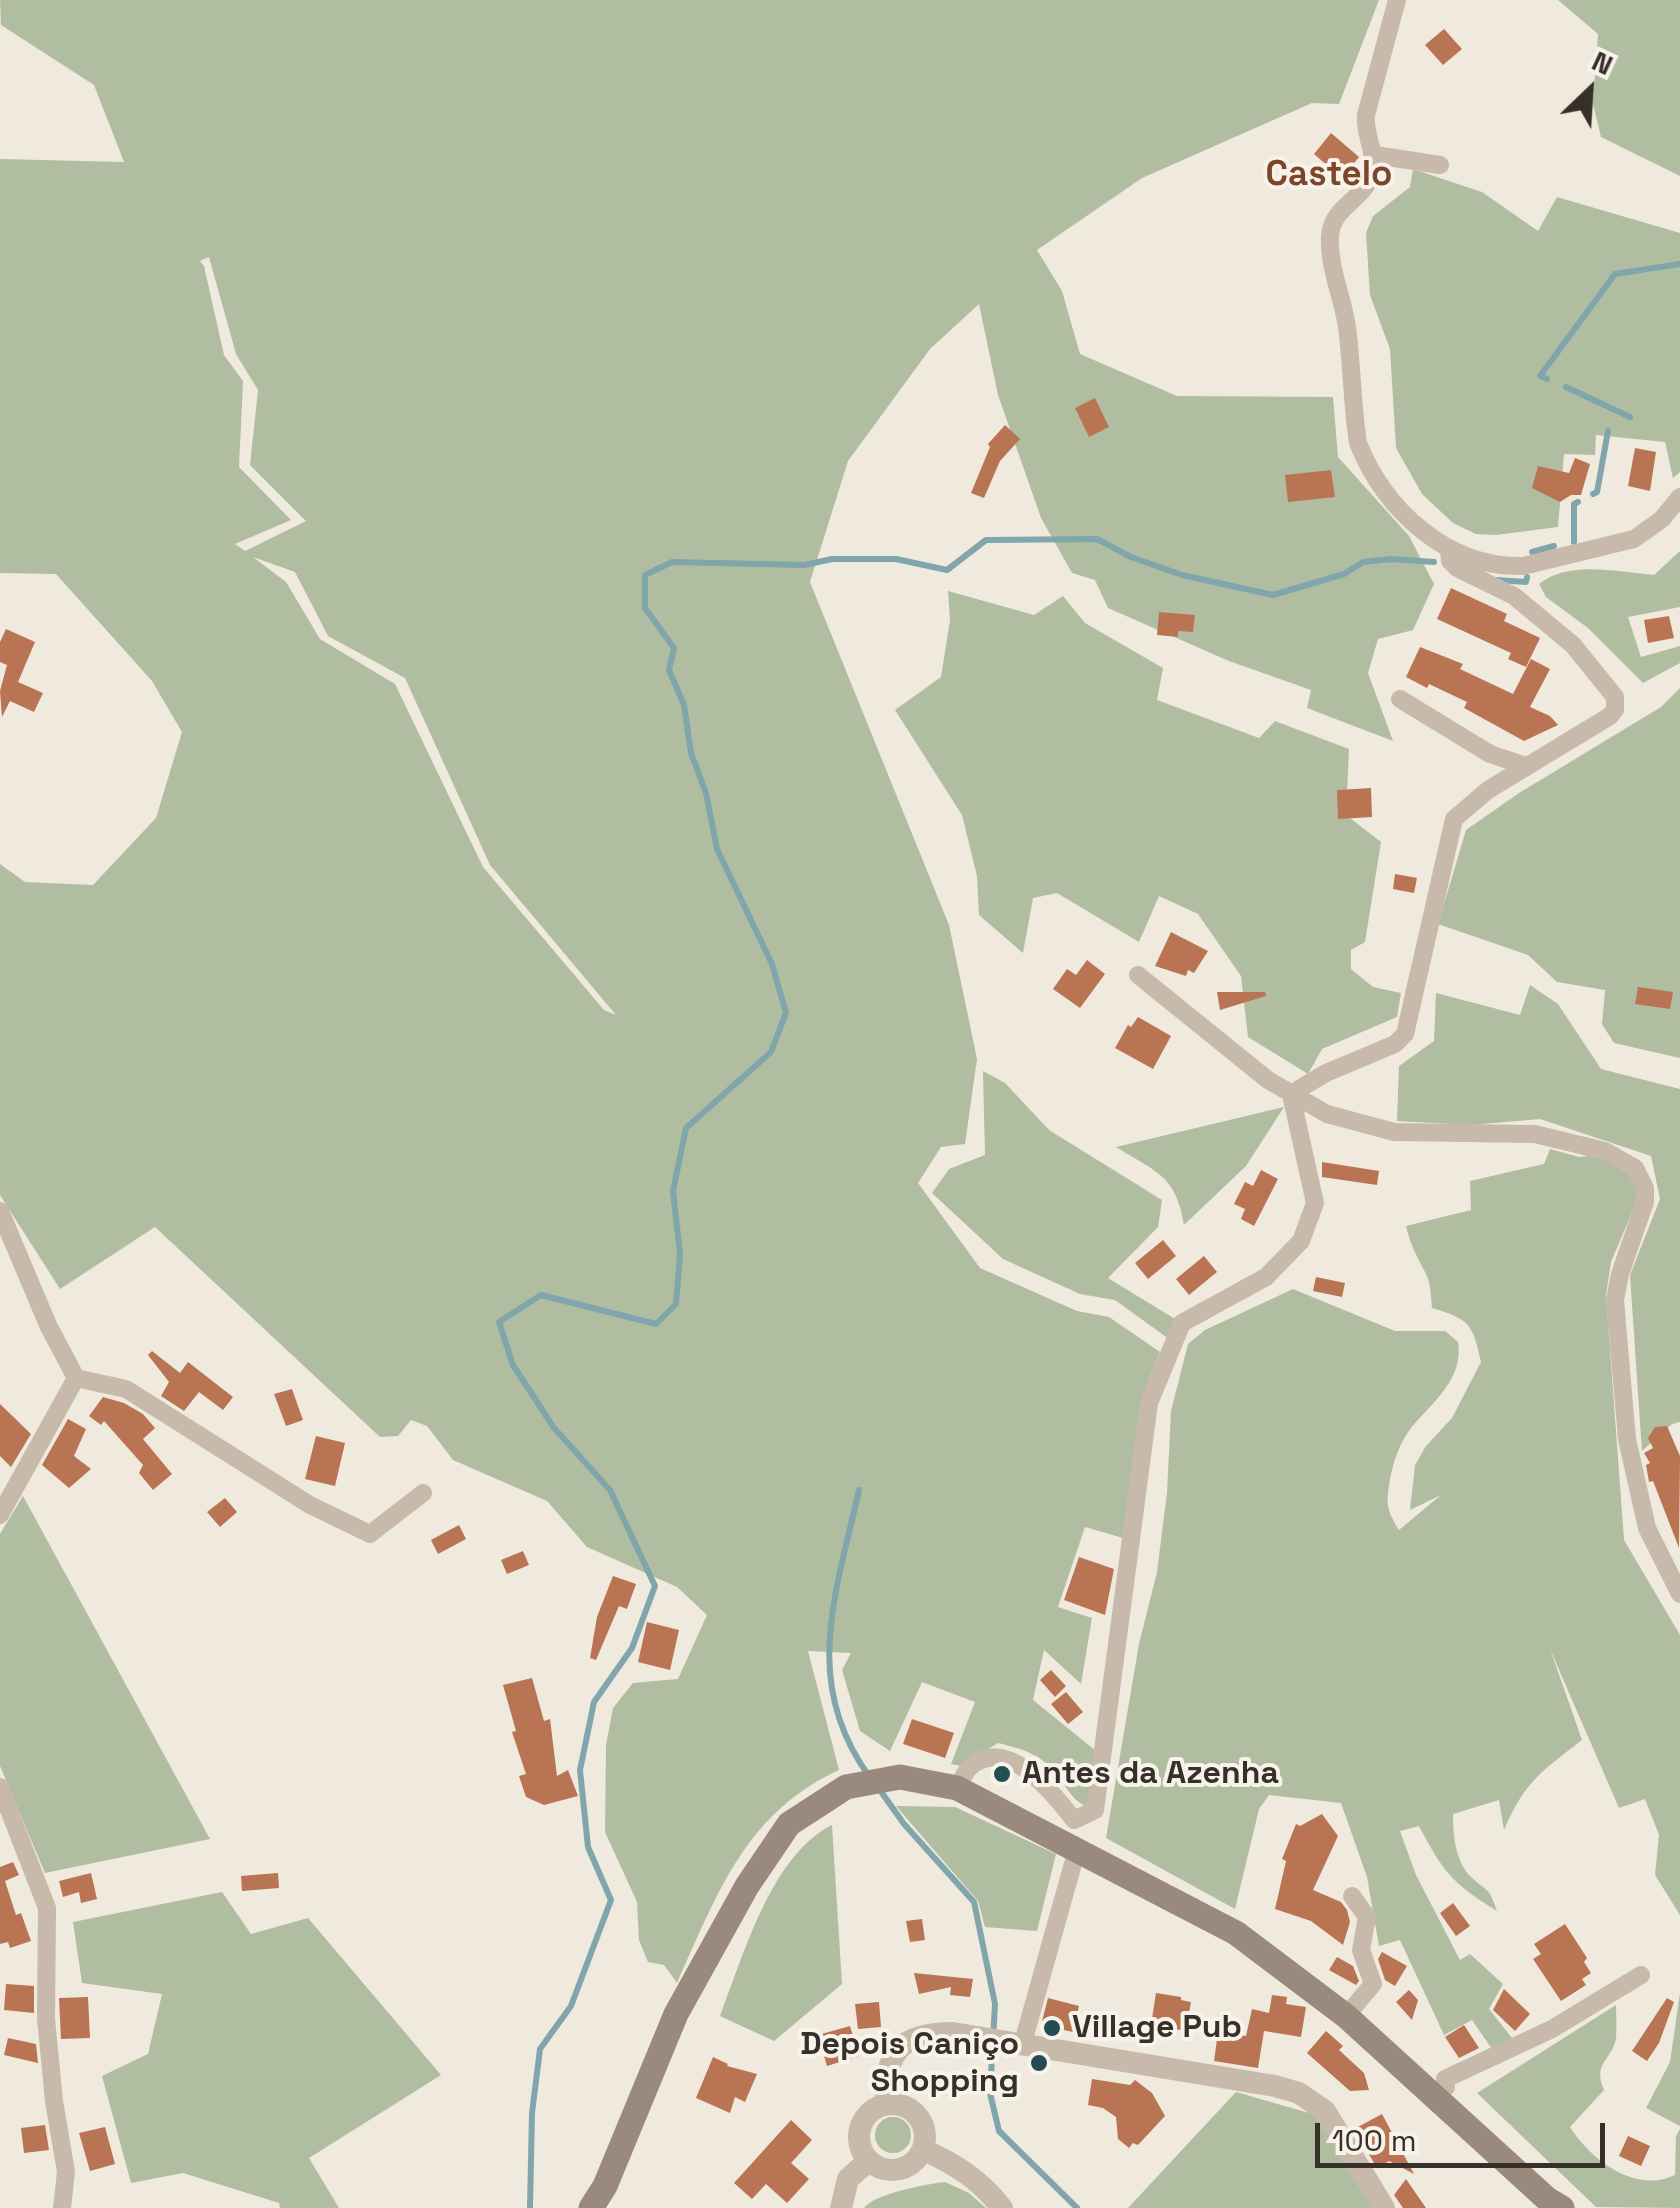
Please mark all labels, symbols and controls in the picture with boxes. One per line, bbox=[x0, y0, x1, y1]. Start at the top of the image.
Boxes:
north arrow bbox=[1540, 40, 1640, 140]
text: N bbox=[1587, 43, 1619, 83]
district label: Castelo bbox=[1266, 155, 1392, 197]
place label: Antes da Azenha bbox=[1022, 1755, 1279, 1793]
marker: Antes da Azenha bbox=[991, 1763, 1013, 1785]
place label: Village Pub bbox=[1072, 2009, 1242, 2047]
marker: Village Pub bbox=[1041, 2017, 1063, 2039]
place label: Depois Caniço Shopping bbox=[800, 2026, 1019, 2101]
marker: Depois Caniço Shopping bbox=[1028, 2052, 1050, 2074]
scale bar bbox=[1320, 2103, 1610, 2165]
text: 100 m bbox=[1332, 2121, 1417, 2160]

